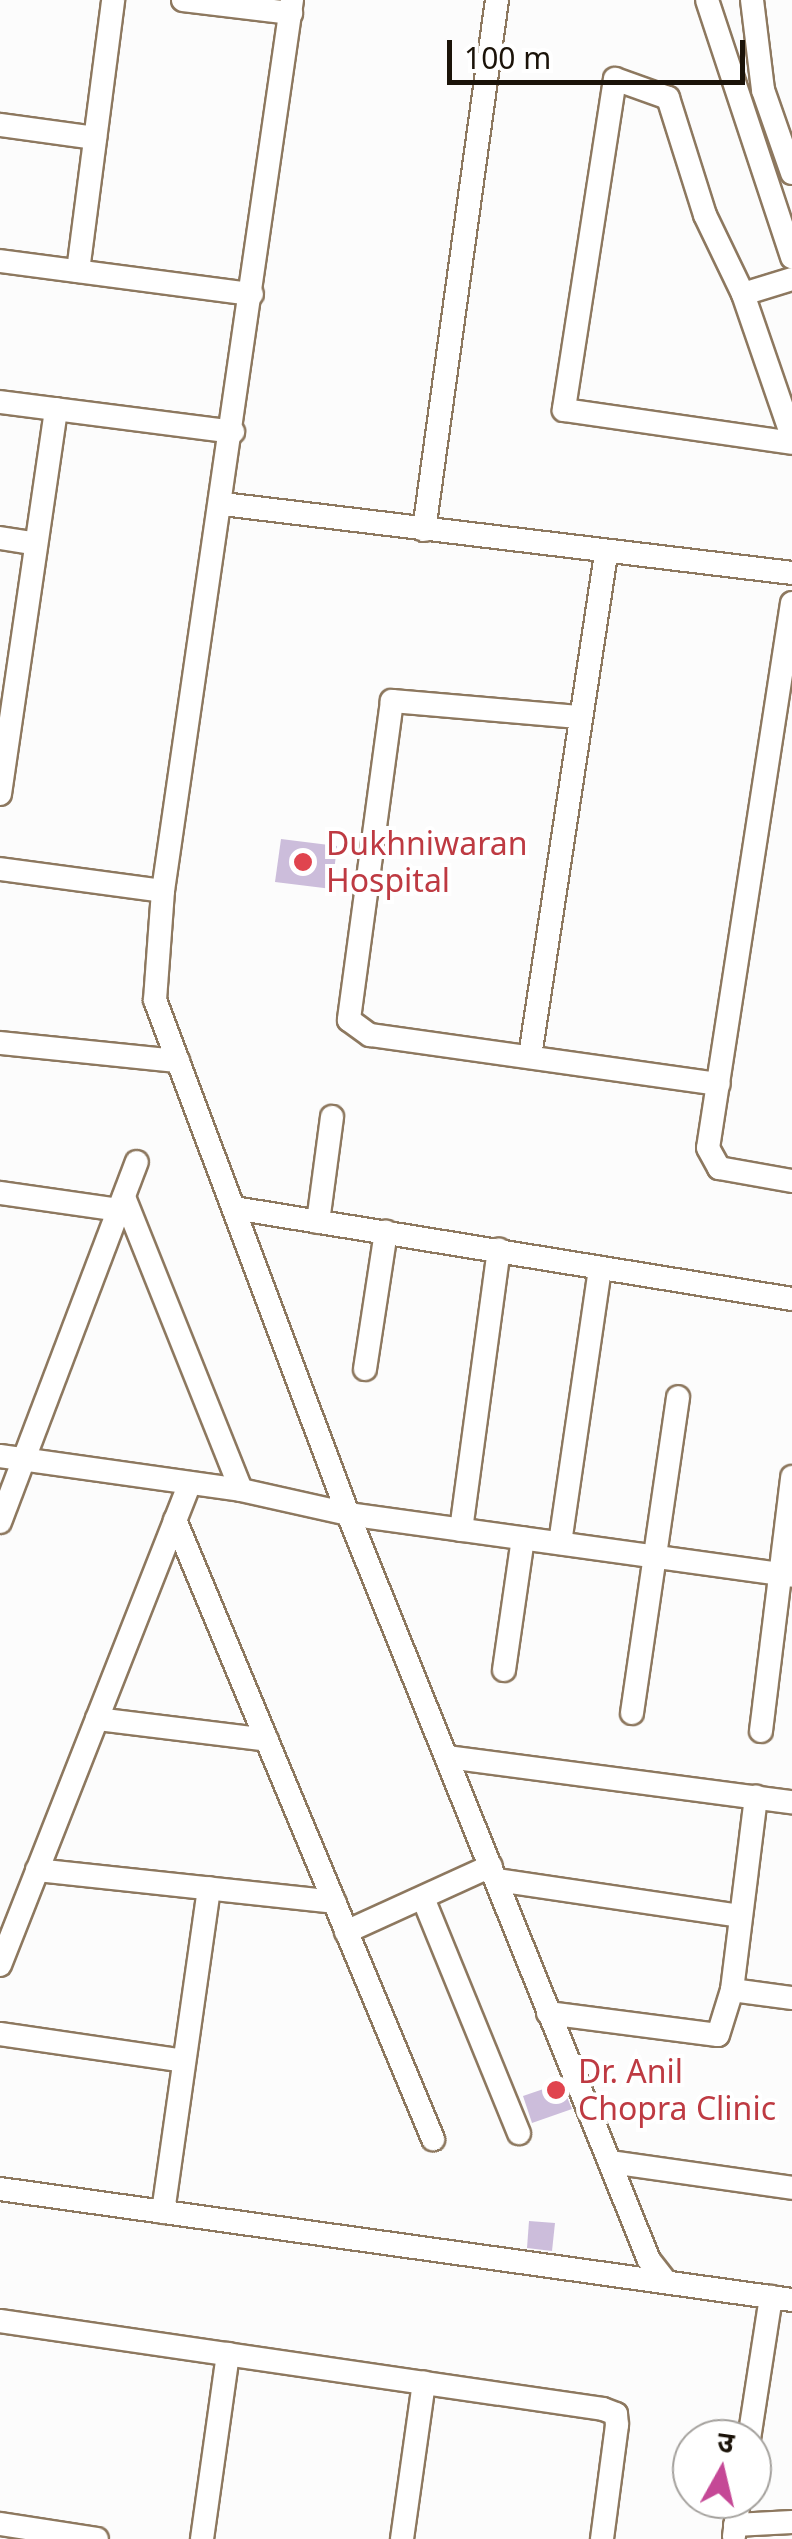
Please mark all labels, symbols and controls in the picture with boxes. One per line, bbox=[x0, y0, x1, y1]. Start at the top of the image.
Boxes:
scale bar bbox=[452, 20, 750, 82]
text: 100 m bbox=[464, 37, 551, 78]
place label: Dukhniwaran Hospital bbox=[326, 825, 527, 900]
marker: Dukhniwaran Hospital bbox=[290, 849, 316, 875]
place label: Dr. Anil Chopra Clinic bbox=[578, 2053, 776, 2128]
marker: Dr. Anil Chopra Clinic bbox=[543, 2077, 569, 2103]
north arrow bbox=[672, 2419, 772, 2519]
text: उ bbox=[715, 2421, 737, 2461]

